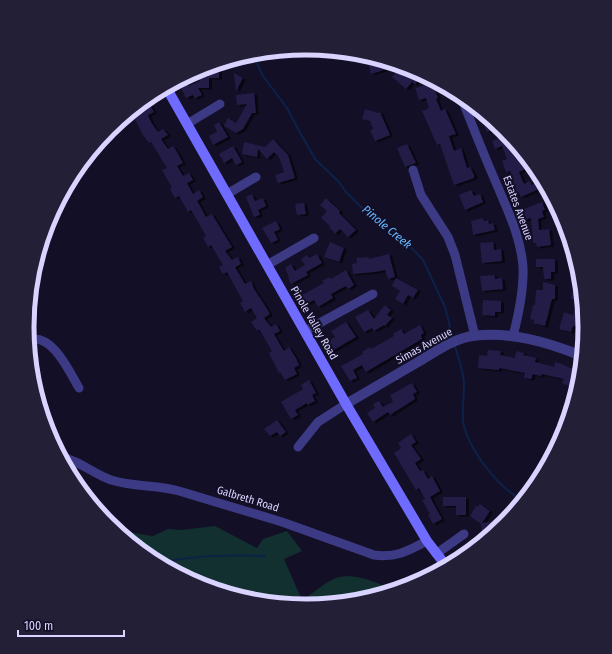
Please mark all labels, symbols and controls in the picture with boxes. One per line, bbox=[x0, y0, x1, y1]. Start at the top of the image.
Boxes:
street label: Estates Avenue bbox=[500, 174, 536, 242]
water label: Pinole Creek bbox=[359, 202, 415, 252]
street label: Pinole Valley Road bbox=[288, 284, 340, 362]
street label: Simas Avenue bbox=[394, 325, 454, 367]
street label: Galbreth Road bbox=[215, 483, 281, 515]
scale bar bbox=[18, 612, 124, 638]
text: 100 m bbox=[24, 619, 53, 633]

